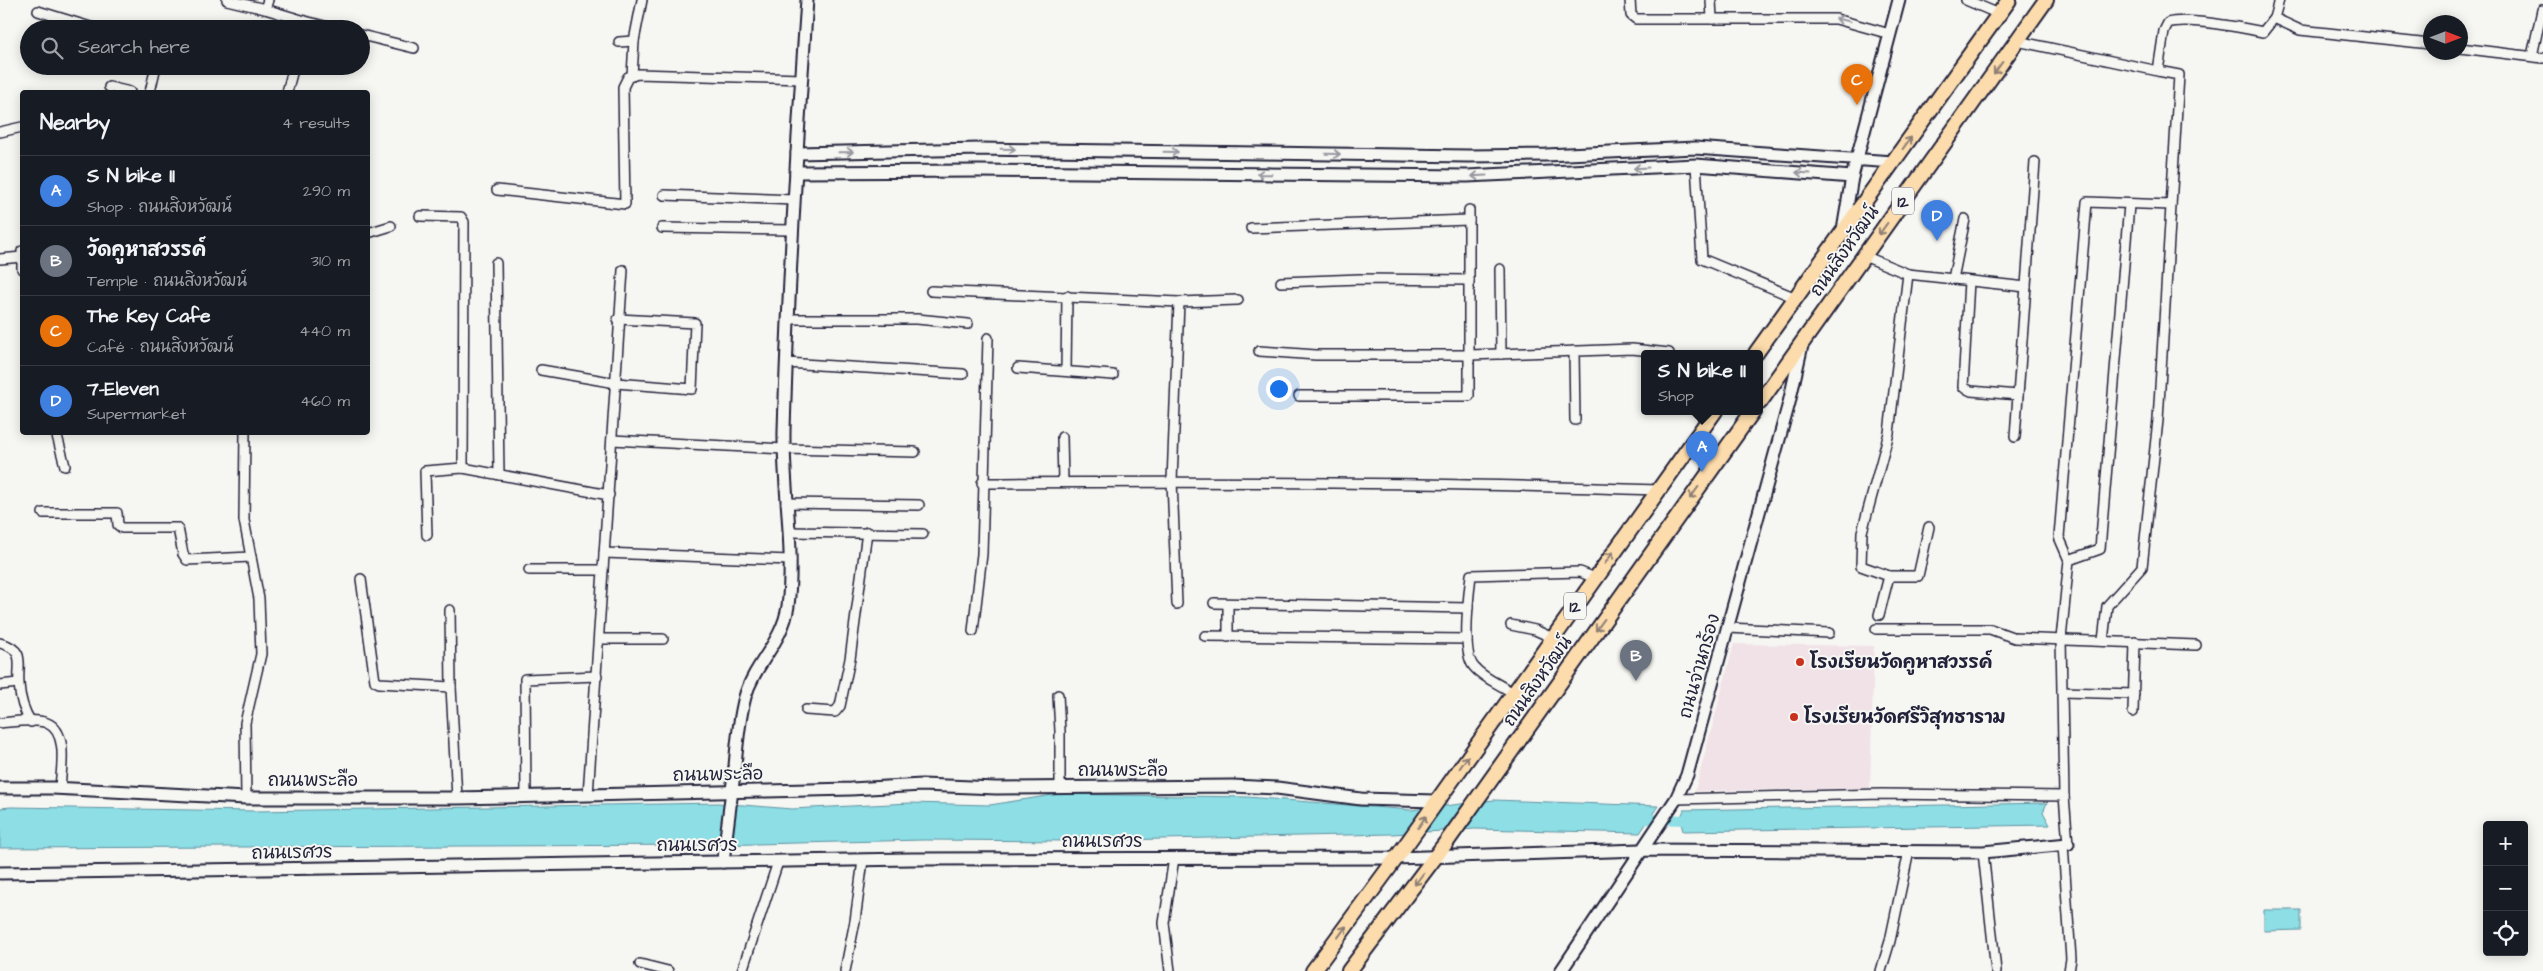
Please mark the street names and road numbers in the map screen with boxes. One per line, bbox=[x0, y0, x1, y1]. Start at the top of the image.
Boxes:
road number: 12 bbox=[1892, 188, 1914, 215]
street label: ถนนสิงหวัฒน์ bbox=[1803, 200, 1885, 302]
road number: 12 bbox=[1564, 592, 1586, 620]
street label: ถนนจ่านกร้อง bbox=[1673, 611, 1726, 721]
street label: ถนนสิงหวัฒน์ bbox=[1496, 630, 1578, 732]
street label: ถนนพระลือ bbox=[1078, 758, 1168, 783]
street label: ถนนพระลือ bbox=[673, 761, 763, 788]
street label: ถนนพระลือ bbox=[268, 768, 358, 793]
street label: ถนนเรศวร bbox=[1061, 829, 1143, 854]
street label: ถนนเรศวร bbox=[656, 833, 738, 858]
street label: ถนนเรศวร bbox=[251, 839, 333, 866]

